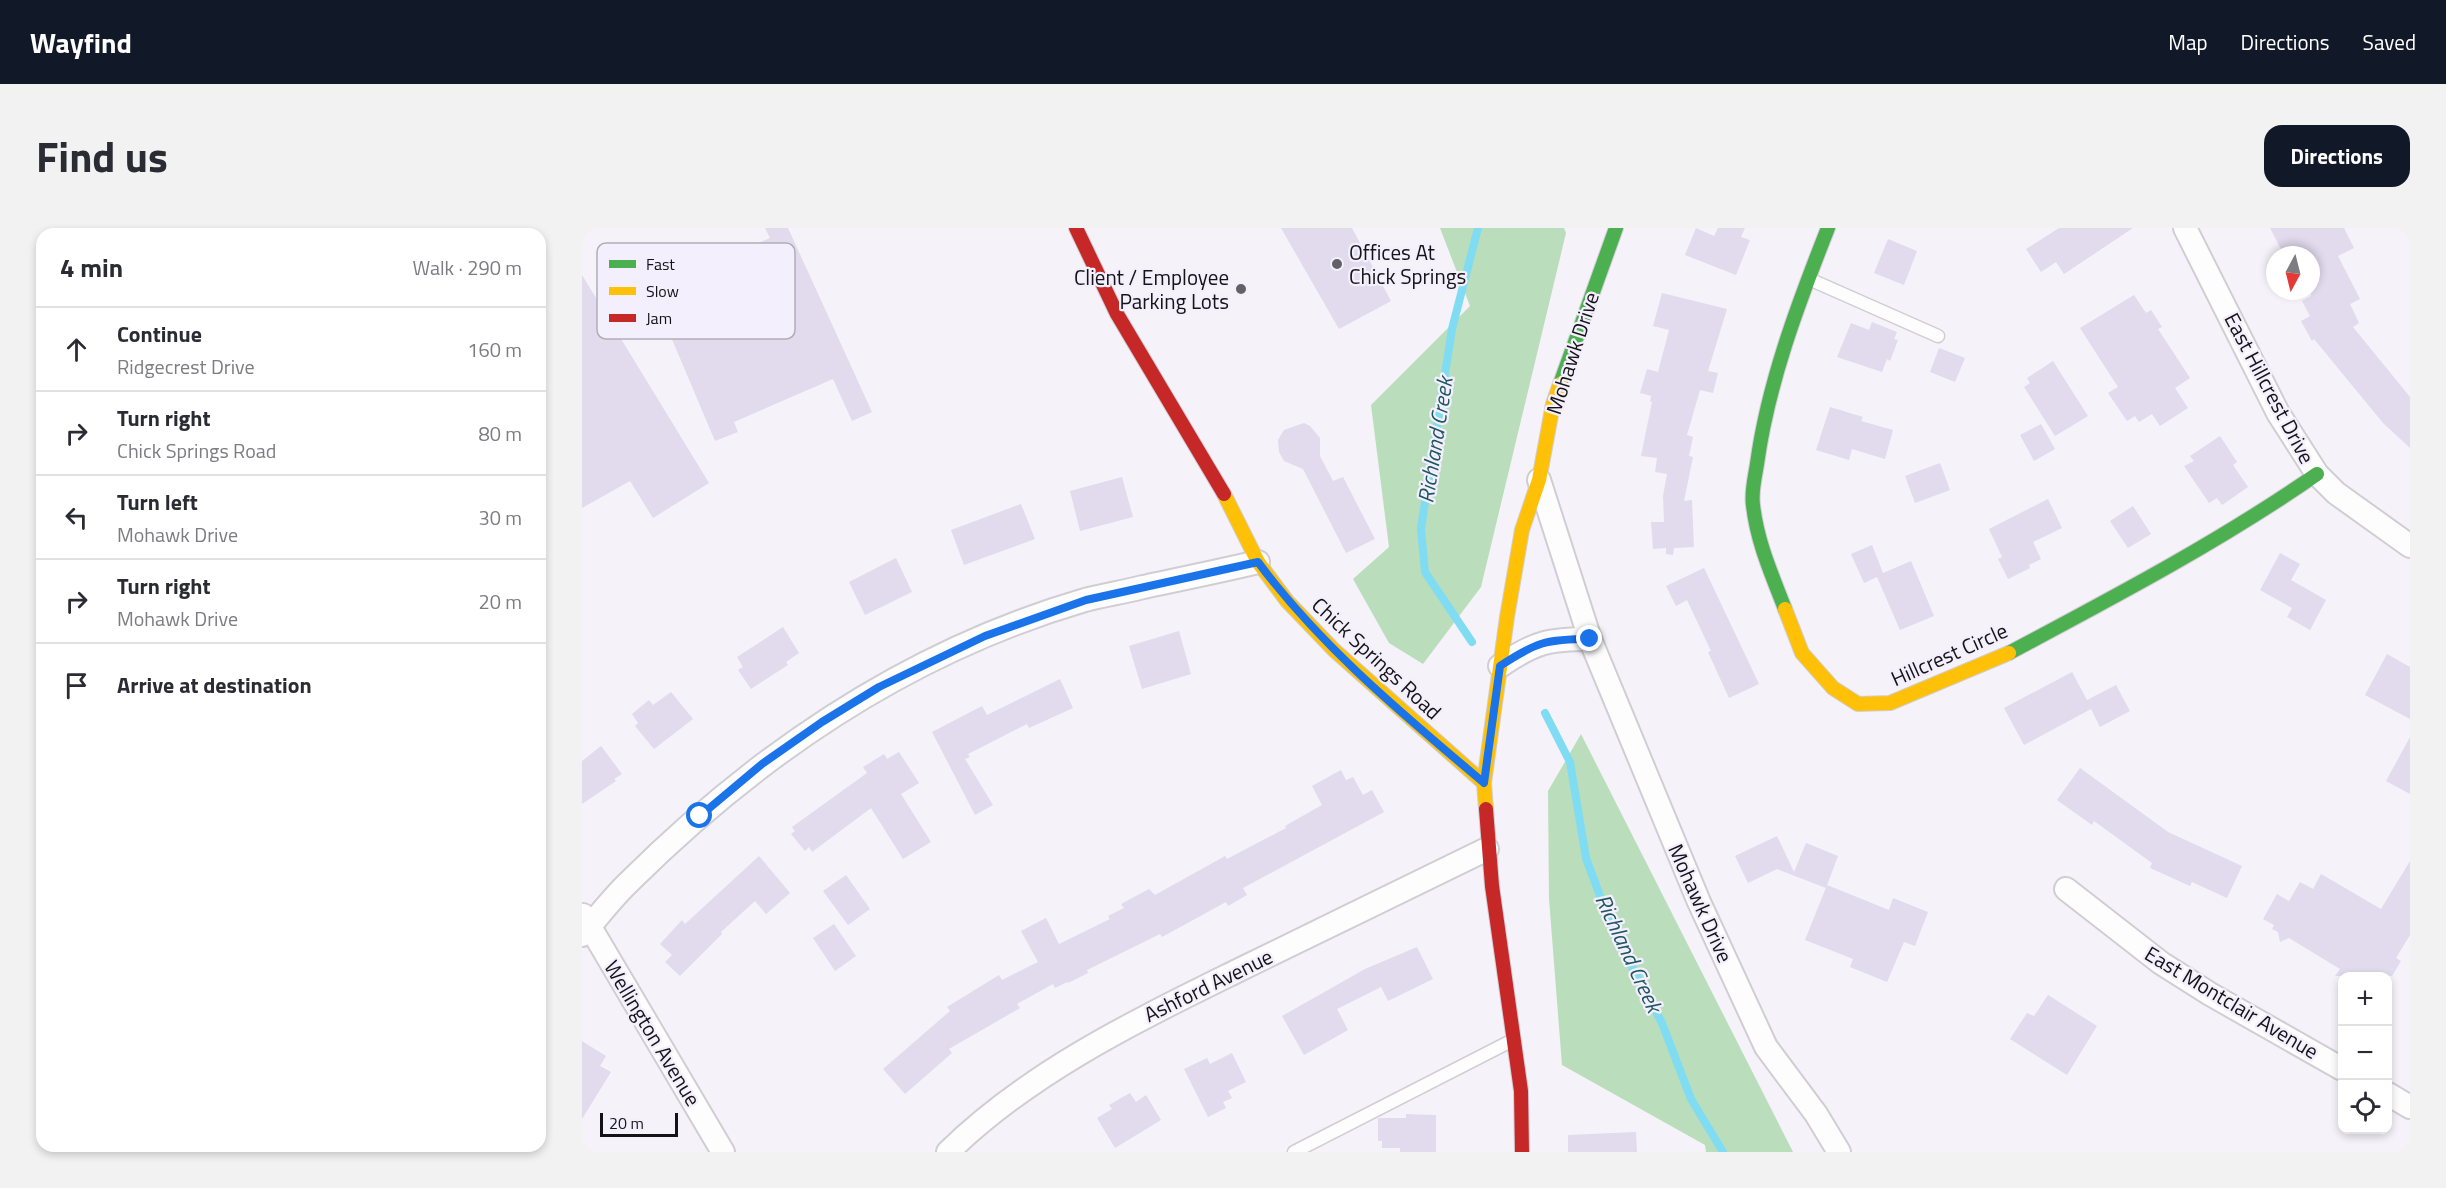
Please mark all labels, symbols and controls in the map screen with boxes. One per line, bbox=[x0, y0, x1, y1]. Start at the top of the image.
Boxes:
text: Wayfind bbox=[30, 21, 132, 64]
text: Map bbox=[2168, 26, 2208, 58]
text: Directions bbox=[2241, 26, 2330, 58]
text: Saved bbox=[2363, 26, 2416, 58]
text: Find us bbox=[36, 124, 168, 188]
button: Directions bbox=[2264, 125, 2410, 187]
place label: Offices At Chick Springs bbox=[1349, 236, 1466, 292]
legend bbox=[597, 243, 795, 339]
north arrow bbox=[2266, 246, 2320, 300]
text: 4 min bbox=[60, 248, 123, 287]
text: Walk · 290 m bbox=[413, 252, 522, 283]
text: Fast bbox=[646, 252, 675, 276]
marker: Offices At Chick Springs bbox=[1330, 257, 1344, 271]
place label: Client / Employee Parking Lots bbox=[1074, 261, 1229, 317]
text: Slow bbox=[646, 279, 679, 303]
marker: Client / Employee Parking Lots bbox=[1234, 282, 1248, 296]
street label: Mohawk Drive bbox=[1537, 288, 1607, 418]
text: Jam bbox=[646, 306, 672, 330]
street label: East Hillcrest Drive bbox=[2217, 307, 2323, 469]
text: Continue bbox=[117, 317, 202, 351]
icon: ahead bbox=[60, 333, 93, 366]
text: 160 m bbox=[467, 334, 522, 365]
text: Ridgecrest Drive bbox=[117, 351, 255, 382]
water label: Richland Creek bbox=[1408, 372, 1462, 505]
text: Turn right bbox=[117, 401, 211, 435]
icon: right bbox=[60, 417, 93, 450]
text: 80 m bbox=[478, 418, 522, 449]
text: Chick Springs Road bbox=[117, 435, 276, 466]
text: Turn left bbox=[117, 485, 198, 519]
icon: left bbox=[60, 501, 93, 534]
text: 30 m bbox=[478, 502, 522, 533]
text: Mohawk Drive bbox=[117, 519, 238, 550]
text: Turn right bbox=[117, 569, 211, 603]
icon: right bbox=[60, 585, 93, 618]
text: 20 m bbox=[478, 586, 522, 617]
street label: Chick Springs Road bbox=[1305, 589, 1449, 727]
text: Mohawk Drive bbox=[117, 603, 238, 634]
street label: Hillcrest Circle bbox=[1886, 614, 2012, 694]
route end bbox=[1576, 625, 1602, 651]
text: Arrive at destination bbox=[117, 668, 312, 702]
icon: arrive bbox=[60, 669, 93, 702]
route start bbox=[686, 802, 712, 828]
street label: Mohawk Drive bbox=[1661, 838, 1741, 968]
water label: Richland Creek bbox=[1587, 888, 1672, 1020]
street label: East Montclair Avenue bbox=[2139, 937, 2325, 1067]
street label: Ashford Avenue bbox=[1138, 940, 1278, 1030]
street label: Wellington Avenue bbox=[597, 954, 709, 1112]
map controls bbox=[2338, 972, 2392, 1134]
button: + bbox=[2338, 972, 2392, 1026]
button: − bbox=[2338, 1026, 2392, 1080]
button: locate bbox=[2338, 1080, 2392, 1134]
scale bar bbox=[600, 1110, 678, 1138]
text: 20 m bbox=[609, 1111, 644, 1135]

